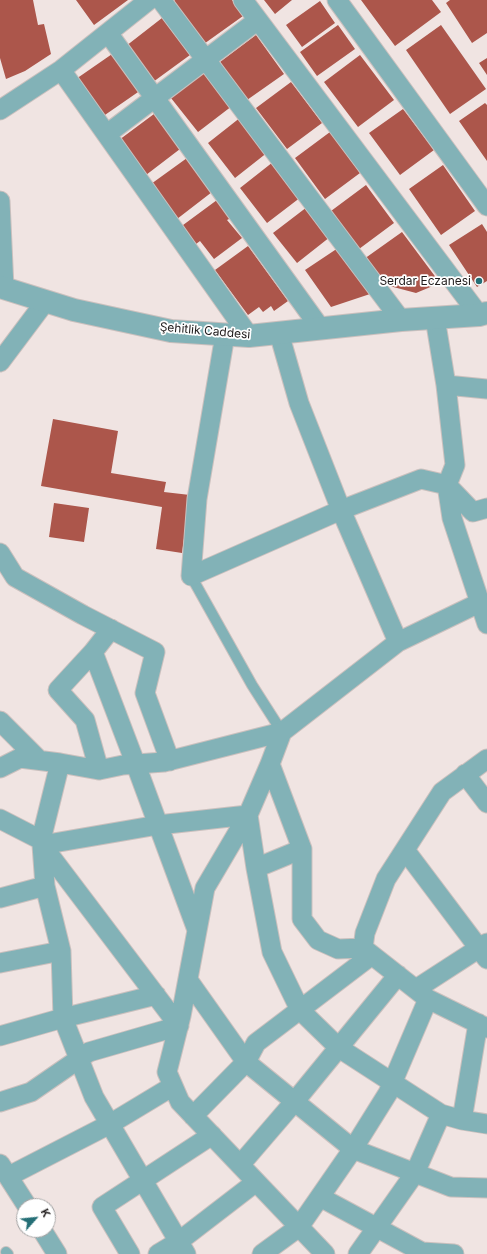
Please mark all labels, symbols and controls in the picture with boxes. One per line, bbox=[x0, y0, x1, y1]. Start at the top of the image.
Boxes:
place label: Serdar Eczanesi bbox=[379, 274, 471, 288]
marker: Serdar Eczanesi bbox=[474, 276, 484, 286]
street label: Şehitlik Caddesi bbox=[159, 320, 251, 342]
north arrow bbox=[16, 1198, 56, 1238]
text: K bbox=[38, 1206, 54, 1220]

